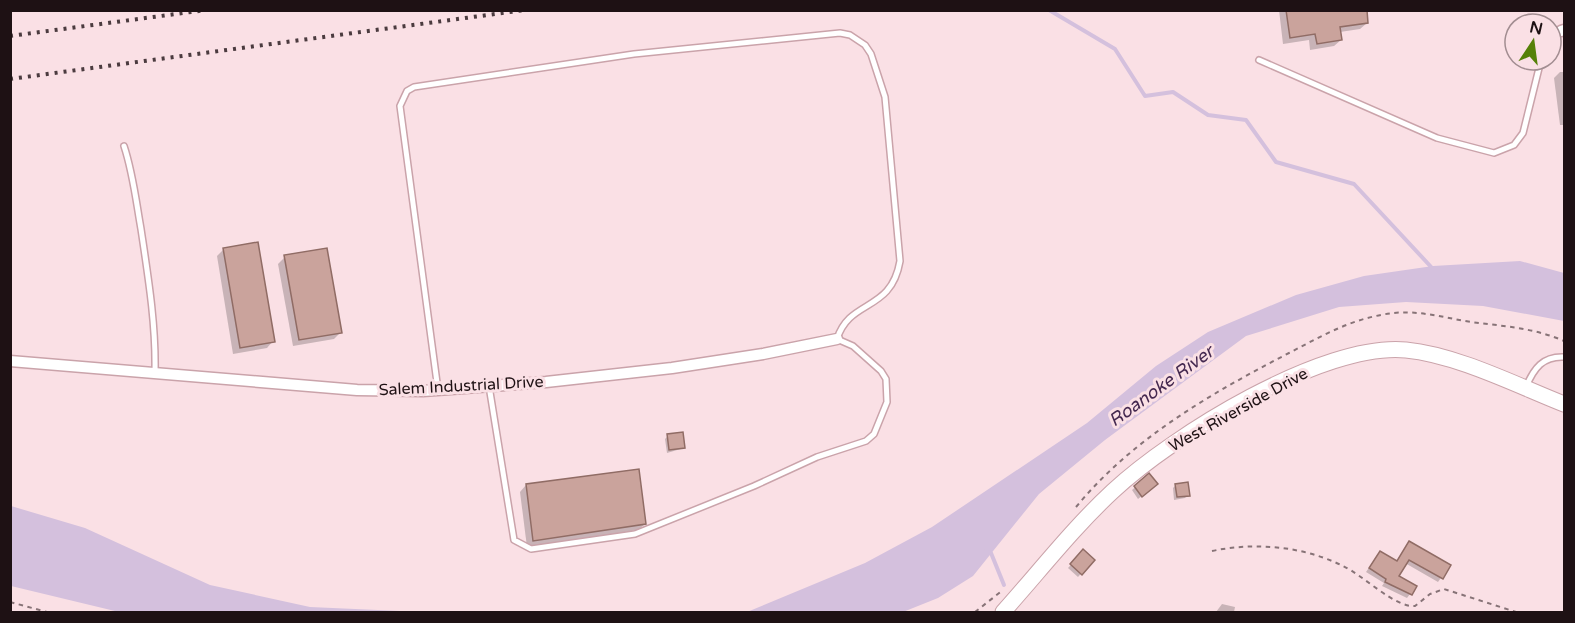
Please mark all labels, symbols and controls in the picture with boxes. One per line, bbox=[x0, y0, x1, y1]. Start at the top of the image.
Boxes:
north arrow bbox=[1503, 12, 1563, 72]
text: N bbox=[1528, 17, 1545, 40]
water label: Roanoke River bbox=[1104, 339, 1219, 431]
street label: West Riverside Drive bbox=[1166, 363, 1311, 456]
street label: Salem Industrial Drive bbox=[378, 372, 544, 400]

